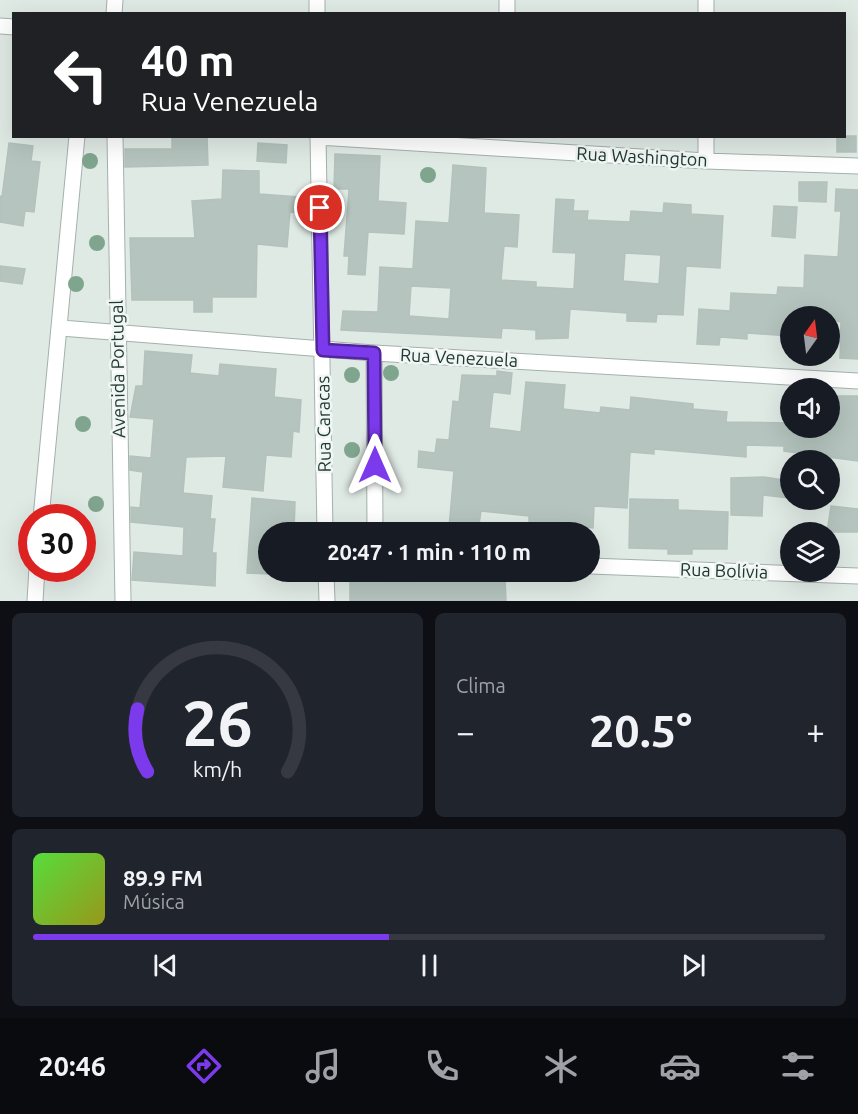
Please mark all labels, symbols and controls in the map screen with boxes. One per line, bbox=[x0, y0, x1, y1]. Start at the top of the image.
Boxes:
icon: left bbox=[42, 36, 120, 114]
text: 40 m bbox=[141, 37, 235, 84]
text: Rua Venezuela bbox=[141, 86, 318, 116]
street label: Rua Washington bbox=[576, 143, 708, 169]
pin bbox=[294, 182, 345, 233]
icon: arrive bbox=[303, 191, 336, 224]
street label: Avenida Portugal bbox=[106, 299, 128, 438]
north arrow bbox=[780, 306, 840, 366]
map controls bbox=[780, 306, 840, 582]
street label: Rua Venezuela bbox=[399, 344, 519, 370]
street label: Rua Caracas bbox=[312, 375, 334, 472]
button: sound bbox=[780, 378, 840, 438]
position arrow bbox=[343, 433, 407, 497]
button: search bbox=[780, 450, 840, 510]
speed limit sign: 30 bbox=[18, 504, 96, 582]
button: layers bbox=[780, 522, 840, 582]
text: 20:47 · 1 min · 110 m bbox=[327, 539, 531, 564]
street label: Rua Bolívia bbox=[680, 558, 769, 582]
text: Clima bbox=[456, 674, 506, 697]
text: 26 bbox=[182, 688, 253, 758]
text: 20.5° bbox=[589, 705, 692, 756]
text: − bbox=[456, 713, 475, 750]
text: + bbox=[806, 713, 825, 750]
text: km/h bbox=[193, 757, 242, 781]
text: 89.9 FM bbox=[123, 865, 203, 890]
text: Música bbox=[123, 890, 185, 913]
icon: previous bbox=[149, 949, 182, 982]
icon: pause bbox=[413, 949, 446, 982]
icon: next bbox=[677, 949, 710, 982]
icon: directions bbox=[183, 1045, 225, 1087]
icon: music bbox=[302, 1045, 344, 1087]
icon: phone bbox=[421, 1045, 463, 1087]
icon: climate bbox=[540, 1045, 582, 1087]
icon: car bbox=[659, 1045, 701, 1087]
icon: filters bbox=[777, 1045, 819, 1087]
text: 20:46 bbox=[38, 1051, 106, 1081]

